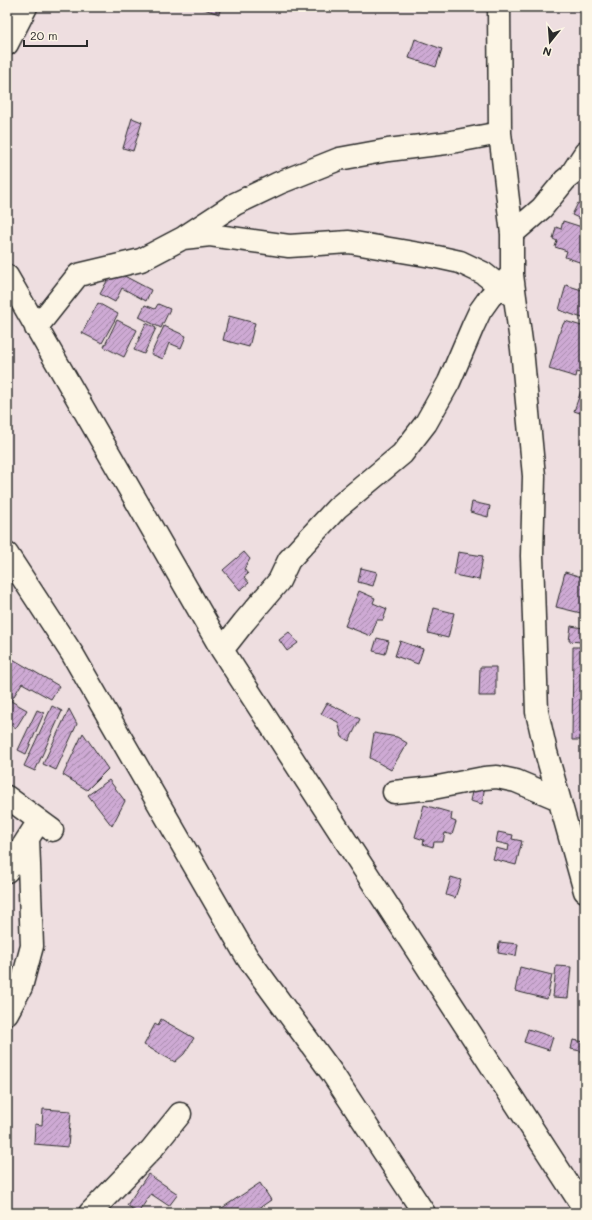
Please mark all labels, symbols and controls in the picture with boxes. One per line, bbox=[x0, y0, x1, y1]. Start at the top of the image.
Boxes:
scale bar bbox=[24, 22, 87, 48]
north arrow bbox=[530, 22, 570, 62]
text: 20 m bbox=[30, 27, 58, 43]
text: N bbox=[541, 44, 553, 60]

